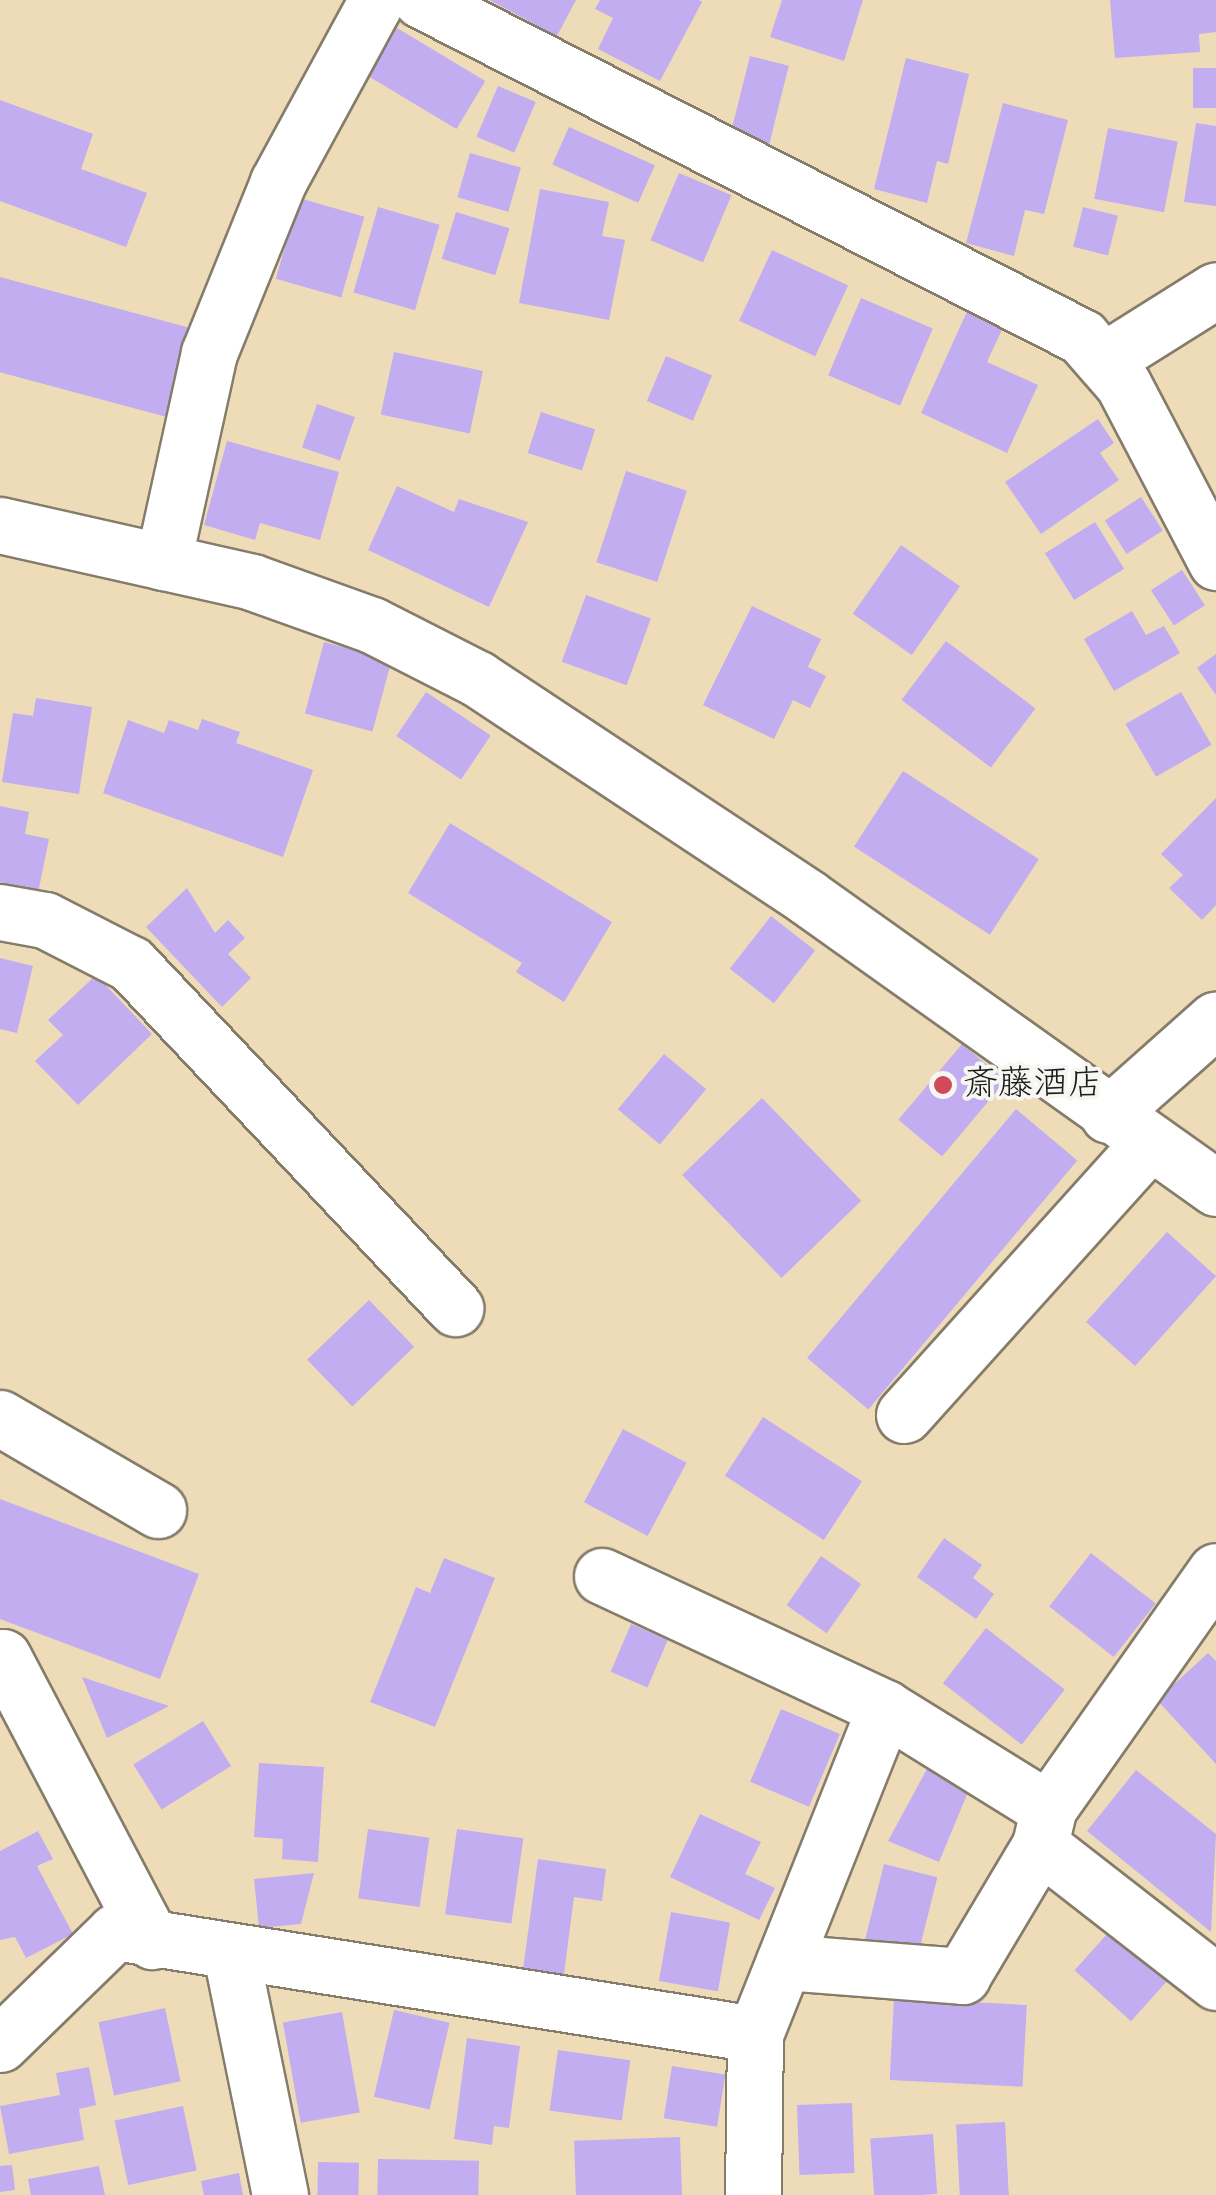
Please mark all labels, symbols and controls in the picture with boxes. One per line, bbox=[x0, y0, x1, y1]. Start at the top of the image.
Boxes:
place label: 斎藤酒店 bbox=[963, 1064, 1103, 1106]
marker: 斎藤酒店 bbox=[932, 1074, 954, 1096]

